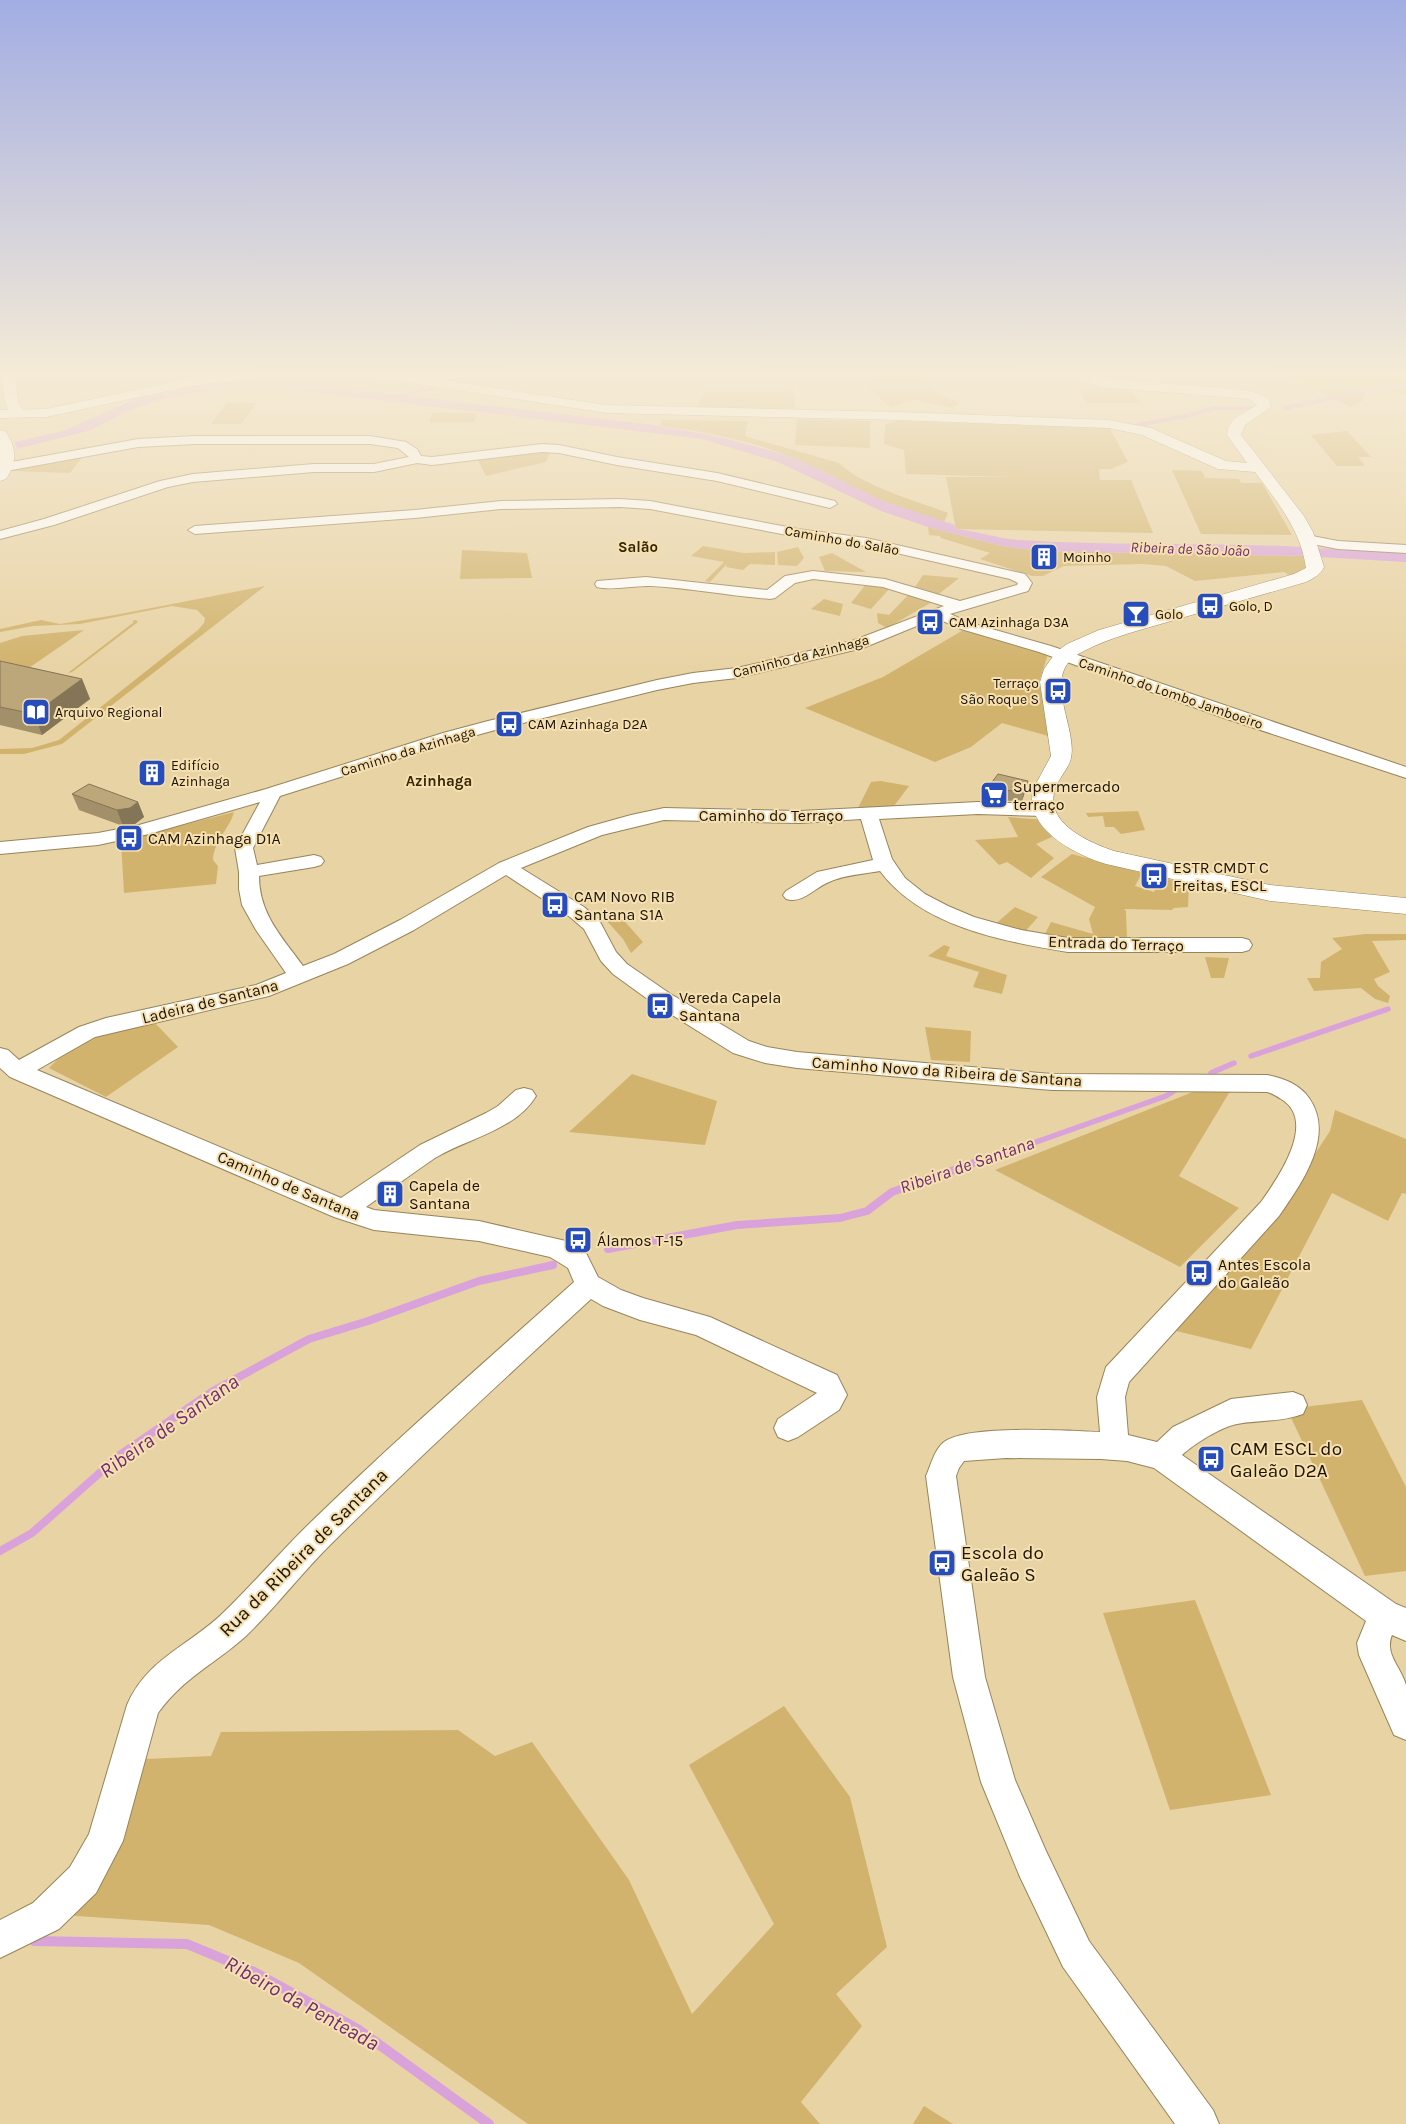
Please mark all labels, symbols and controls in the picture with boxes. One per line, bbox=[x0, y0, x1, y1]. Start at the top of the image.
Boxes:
street label: Caminho do Salão bbox=[783, 522, 901, 559]
district label: Salão bbox=[618, 538, 658, 556]
water label: Ribeira de São João bbox=[1130, 538, 1251, 560]
building icon: Moinho bbox=[1029, 542, 1059, 572]
place label: Moinho bbox=[1063, 549, 1111, 566]
bus stop icon: Golo, D bbox=[1195, 591, 1225, 621]
place label: Golo, D bbox=[1229, 598, 1273, 615]
bar icon: Golo bbox=[1121, 599, 1151, 629]
place label: Golo bbox=[1155, 606, 1183, 623]
bus stop icon: CAM Azinhaga D3A bbox=[915, 607, 945, 637]
place label: CAM Azinhaga D3A bbox=[949, 614, 1069, 631]
street label: Caminho da Azinhaga bbox=[731, 631, 871, 682]
street label: Caminho do Lombo Jamboeiro bbox=[1076, 654, 1265, 733]
place label: Terraço São Roque S bbox=[960, 675, 1039, 708]
bus stop icon: Terraço São Roque S bbox=[1043, 676, 1073, 706]
library icon: Arquivo Regional bbox=[21, 697, 51, 727]
place label: Arquivo Regional bbox=[55, 704, 163, 721]
bus stop icon: CAM Azinhaga D2A bbox=[494, 709, 524, 739]
place label: CAM Azinhaga D2A bbox=[528, 716, 648, 733]
street label: Caminho da Azinhaga bbox=[339, 723, 477, 780]
place label: Edifício Azinhaga bbox=[171, 757, 230, 790]
building icon: Edifício Azinhaga bbox=[137, 758, 167, 788]
district label: Azinhaga bbox=[406, 772, 472, 790]
place label: Supermercado terraço bbox=[1013, 777, 1120, 814]
supermarket icon: Supermercado terraço bbox=[979, 780, 1009, 810]
street label: Caminho do Terraço bbox=[699, 806, 843, 825]
bus stop icon: CAM Azinhaga D1A bbox=[114, 823, 144, 853]
place label: CAM Azinhaga D1A bbox=[148, 829, 281, 848]
place label: ESTR CMDT C Freitas, ESCL bbox=[1173, 858, 1269, 895]
bus stop icon: ESTR CMDT C Freitas, ESCL bbox=[1139, 861, 1169, 891]
place label: CAM Novo RIB Santana S1A bbox=[574, 887, 675, 924]
bus stop icon: CAM Novo RIB Santana S1A bbox=[540, 890, 570, 920]
street label: Entrada do Terraço bbox=[1048, 932, 1184, 955]
street label: Ladeira de Santana bbox=[140, 975, 280, 1028]
place label: Vereda Capela Santana bbox=[679, 988, 781, 1025]
bus stop icon: Vereda Capela Santana bbox=[645, 991, 675, 1021]
street label: Caminho Novo da Ribeira de Santana bbox=[811, 1053, 1083, 1090]
water label: Ribeira de Santana bbox=[897, 1132, 1037, 1198]
street label: Caminho de Santana bbox=[215, 1147, 363, 1224]
place label: Capela de Santana bbox=[409, 1176, 480, 1213]
building icon: Capela de Santana bbox=[375, 1179, 405, 1209]
bus stop icon: Álamos T-15 bbox=[563, 1225, 593, 1255]
place label: Álamos T-15 bbox=[597, 1231, 683, 1250]
place label: Antes Escola do Galeão bbox=[1218, 1255, 1311, 1292]
bus stop icon: Antes Escola do Galeão bbox=[1184, 1258, 1214, 1288]
water label: Ribeira de Santana bbox=[95, 1369, 243, 1483]
place label: CAM ESCL do Galeão D2A bbox=[1230, 1438, 1342, 1482]
bus stop icon: CAM ESCL do Galeão D2A bbox=[1196, 1444, 1226, 1474]
street label: Rua da Ribeira de Santana bbox=[215, 1464, 392, 1641]
place label: Escola do Galeão S bbox=[961, 1542, 1044, 1586]
bus stop icon: Escola do Galeão S bbox=[927, 1548, 957, 1578]
water label: Ribeiro da Penteada bbox=[221, 1951, 383, 2055]

